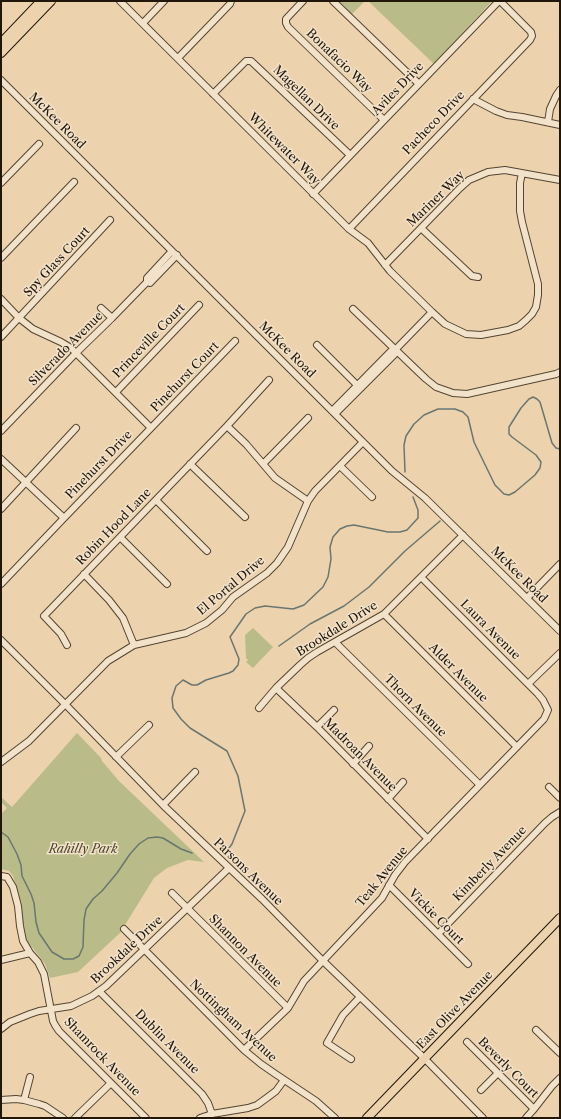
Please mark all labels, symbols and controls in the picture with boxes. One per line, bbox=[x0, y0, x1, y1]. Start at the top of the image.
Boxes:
street label: Bonafacio Way bbox=[303, 26, 375, 96]
street label: Aviles Drive bbox=[369, 59, 427, 119]
street label: Magellan Drive bbox=[270, 63, 342, 133]
street label: Pacheco Drive bbox=[400, 88, 468, 158]
street label: McKee Road bbox=[26, 90, 88, 152]
street label: Whitewater Way bbox=[245, 110, 323, 188]
street label: Mariner Way bbox=[404, 168, 468, 230]
street label: Spy Glass Court bbox=[21, 224, 93, 300]
street label: Princeville Court bbox=[110, 301, 188, 381]
street label: Silverado Avenue bbox=[26, 309, 106, 389]
street label: McKee Road bbox=[256, 319, 318, 381]
street label: Pinehurst Court bbox=[148, 339, 222, 415]
street label: Pinehurst Drive bbox=[63, 428, 135, 502]
street label: Robin Hood Lane bbox=[74, 486, 154, 568]
street label: McKee Road bbox=[488, 544, 550, 606]
street label: El Portal Drive bbox=[194, 554, 268, 618]
street label: Laura Avenue bbox=[457, 597, 523, 663]
street label: Brookdale Drive bbox=[294, 598, 380, 660]
street label: Alder Avenue bbox=[426, 641, 490, 705]
street label: Thorn Avenue bbox=[381, 672, 449, 740]
street label: Madroan Avenue bbox=[320, 715, 400, 795]
street label: Kimberly Avenue bbox=[450, 823, 530, 905]
street label: Parsons Avenue bbox=[211, 835, 285, 909]
park label: Rahilly Park bbox=[49, 843, 117, 857]
street label: Teak Avenue bbox=[353, 844, 411, 910]
street label: Vickie Court bbox=[405, 886, 467, 948]
street label: Shannon Avenue bbox=[206, 912, 284, 990]
street label: Brookdale Drive bbox=[88, 913, 166, 987]
street label: East Olive Avenue bbox=[414, 968, 496, 1052]
street label: Nottingham Avenue bbox=[186, 977, 280, 1065]
street label: Dublin Avenue bbox=[132, 1007, 202, 1077]
street label: Shamrock Avenue bbox=[61, 1015, 143, 1099]
street label: Beverly Court bbox=[475, 1035, 541, 1101]

